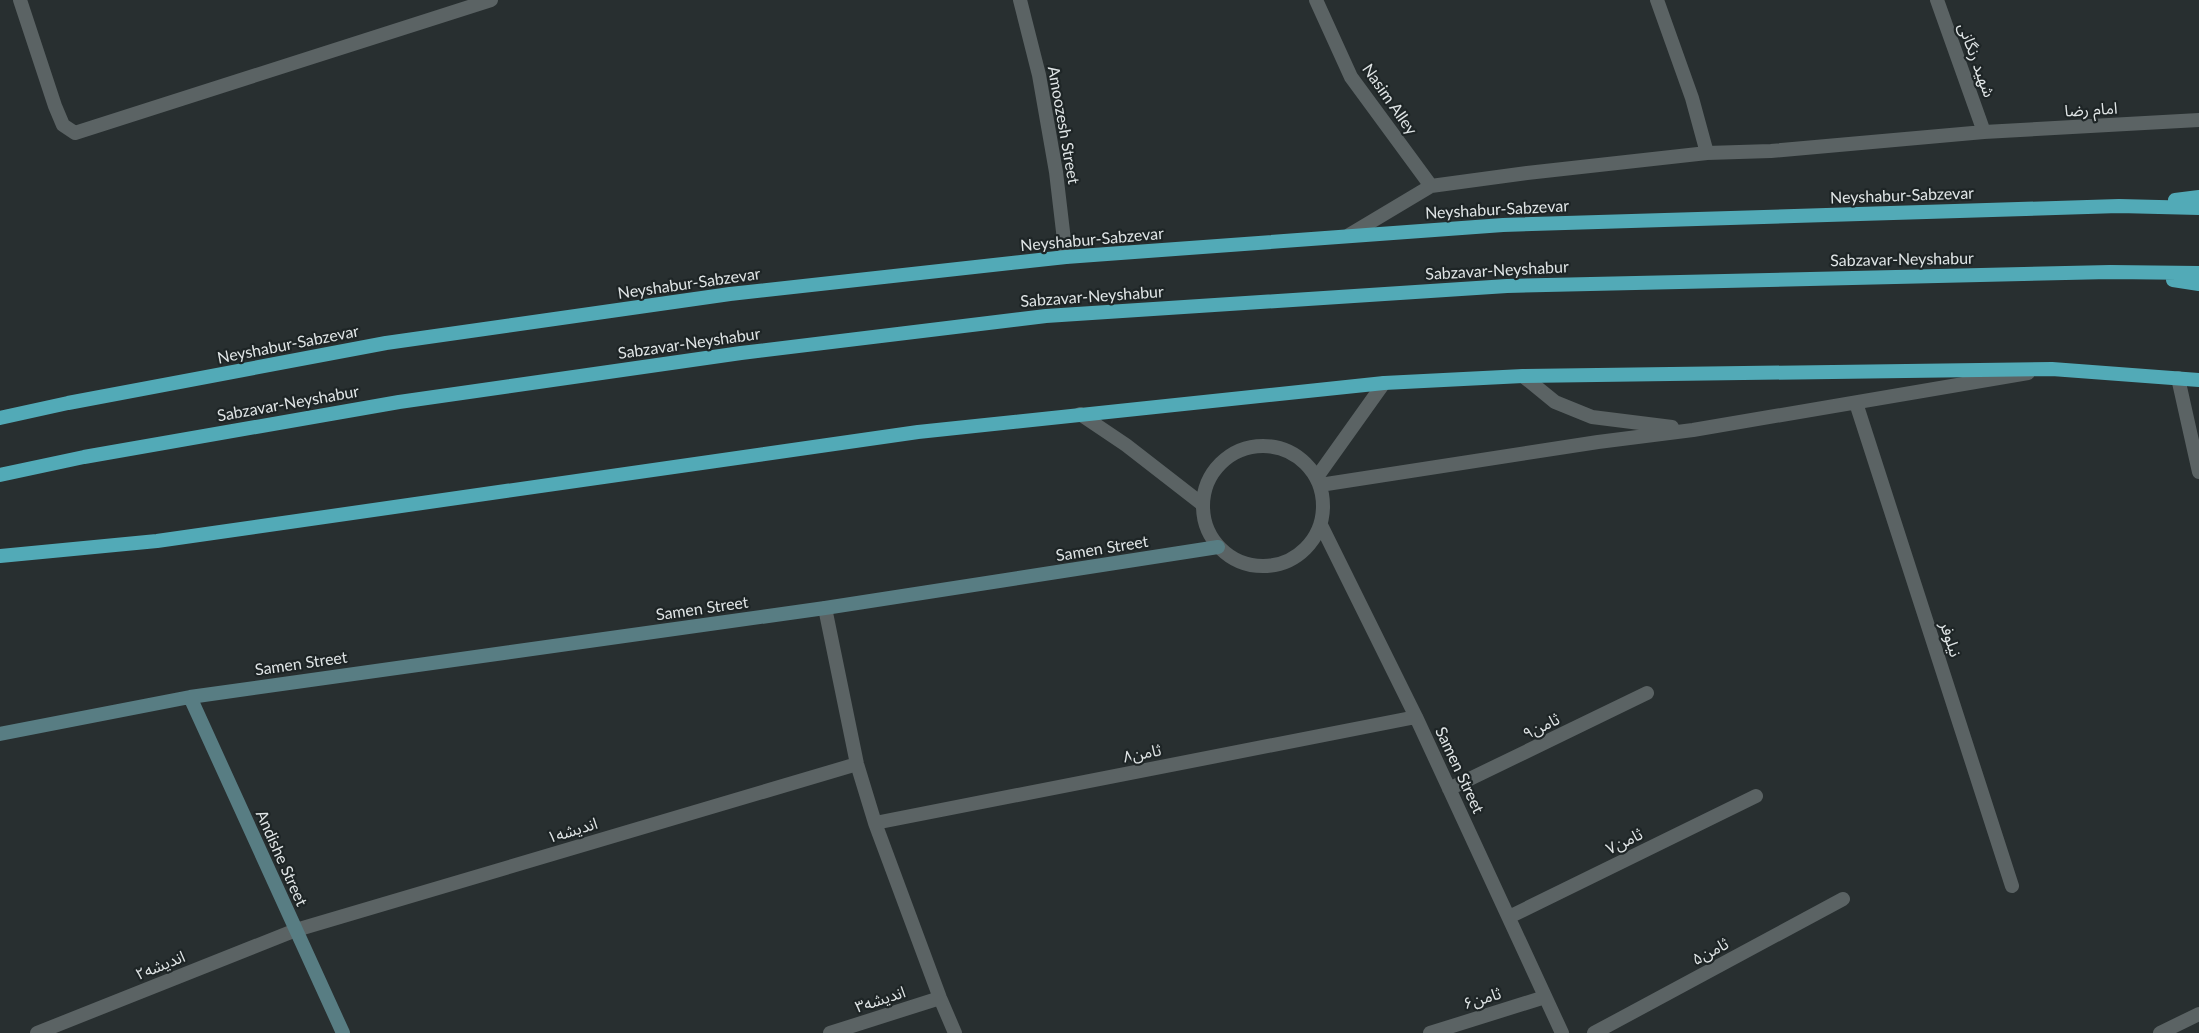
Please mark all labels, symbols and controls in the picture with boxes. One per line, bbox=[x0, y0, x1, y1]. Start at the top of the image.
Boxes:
street label: شهید رنگانی bbox=[1954, 20, 2000, 100]
street label: Nasim Alley bbox=[1359, 60, 1422, 138]
street label: Amoozesh Street bbox=[1045, 64, 1084, 186]
street label: امام رضا bbox=[2064, 98, 2118, 123]
street label: Neyshabur-Sabzevar bbox=[1830, 182, 1974, 207]
street label: Neyshabur-Sabzevar bbox=[1425, 195, 1570, 222]
street label: Neyshabur-Sabzevar bbox=[1019, 223, 1165, 254]
street label: Sabzavar-Neyshabur bbox=[1830, 248, 1974, 269]
street label: Sabzavar-Neyshabur bbox=[1425, 256, 1569, 283]
street label: Neyshabur-Sabzevar bbox=[616, 263, 762, 302]
street label: Sabzavar-Neyshabur bbox=[1020, 281, 1164, 310]
street label: Neyshabur-Sabzevar bbox=[215, 320, 361, 367]
street label: Sabzavar-Neyshabur bbox=[616, 323, 762, 362]
street label: Sabzavar-Neyshabur bbox=[216, 381, 360, 424]
street label: Samen Street bbox=[1054, 531, 1150, 564]
street label: Samen Street bbox=[654, 592, 750, 623]
street label: نیلوفر bbox=[1936, 618, 1966, 659]
street label: Samen Street bbox=[253, 647, 349, 678]
street label: ثامن۹ bbox=[1519, 708, 1563, 743]
street label: Samen Street bbox=[1432, 724, 1489, 816]
street label: ثامن۸ bbox=[1121, 739, 1163, 767]
street label: Andishe Street bbox=[253, 807, 312, 909]
street label: اندیشه۱ bbox=[544, 813, 599, 846]
street label: ثامن۷ bbox=[1602, 823, 1646, 858]
street label: ثامن۵ bbox=[1688, 933, 1732, 969]
street label: اندیشه۲ bbox=[132, 946, 187, 983]
street label: اندیشه۳ bbox=[852, 981, 908, 1016]
street label: ثامن۶ bbox=[1461, 983, 1504, 1013]

